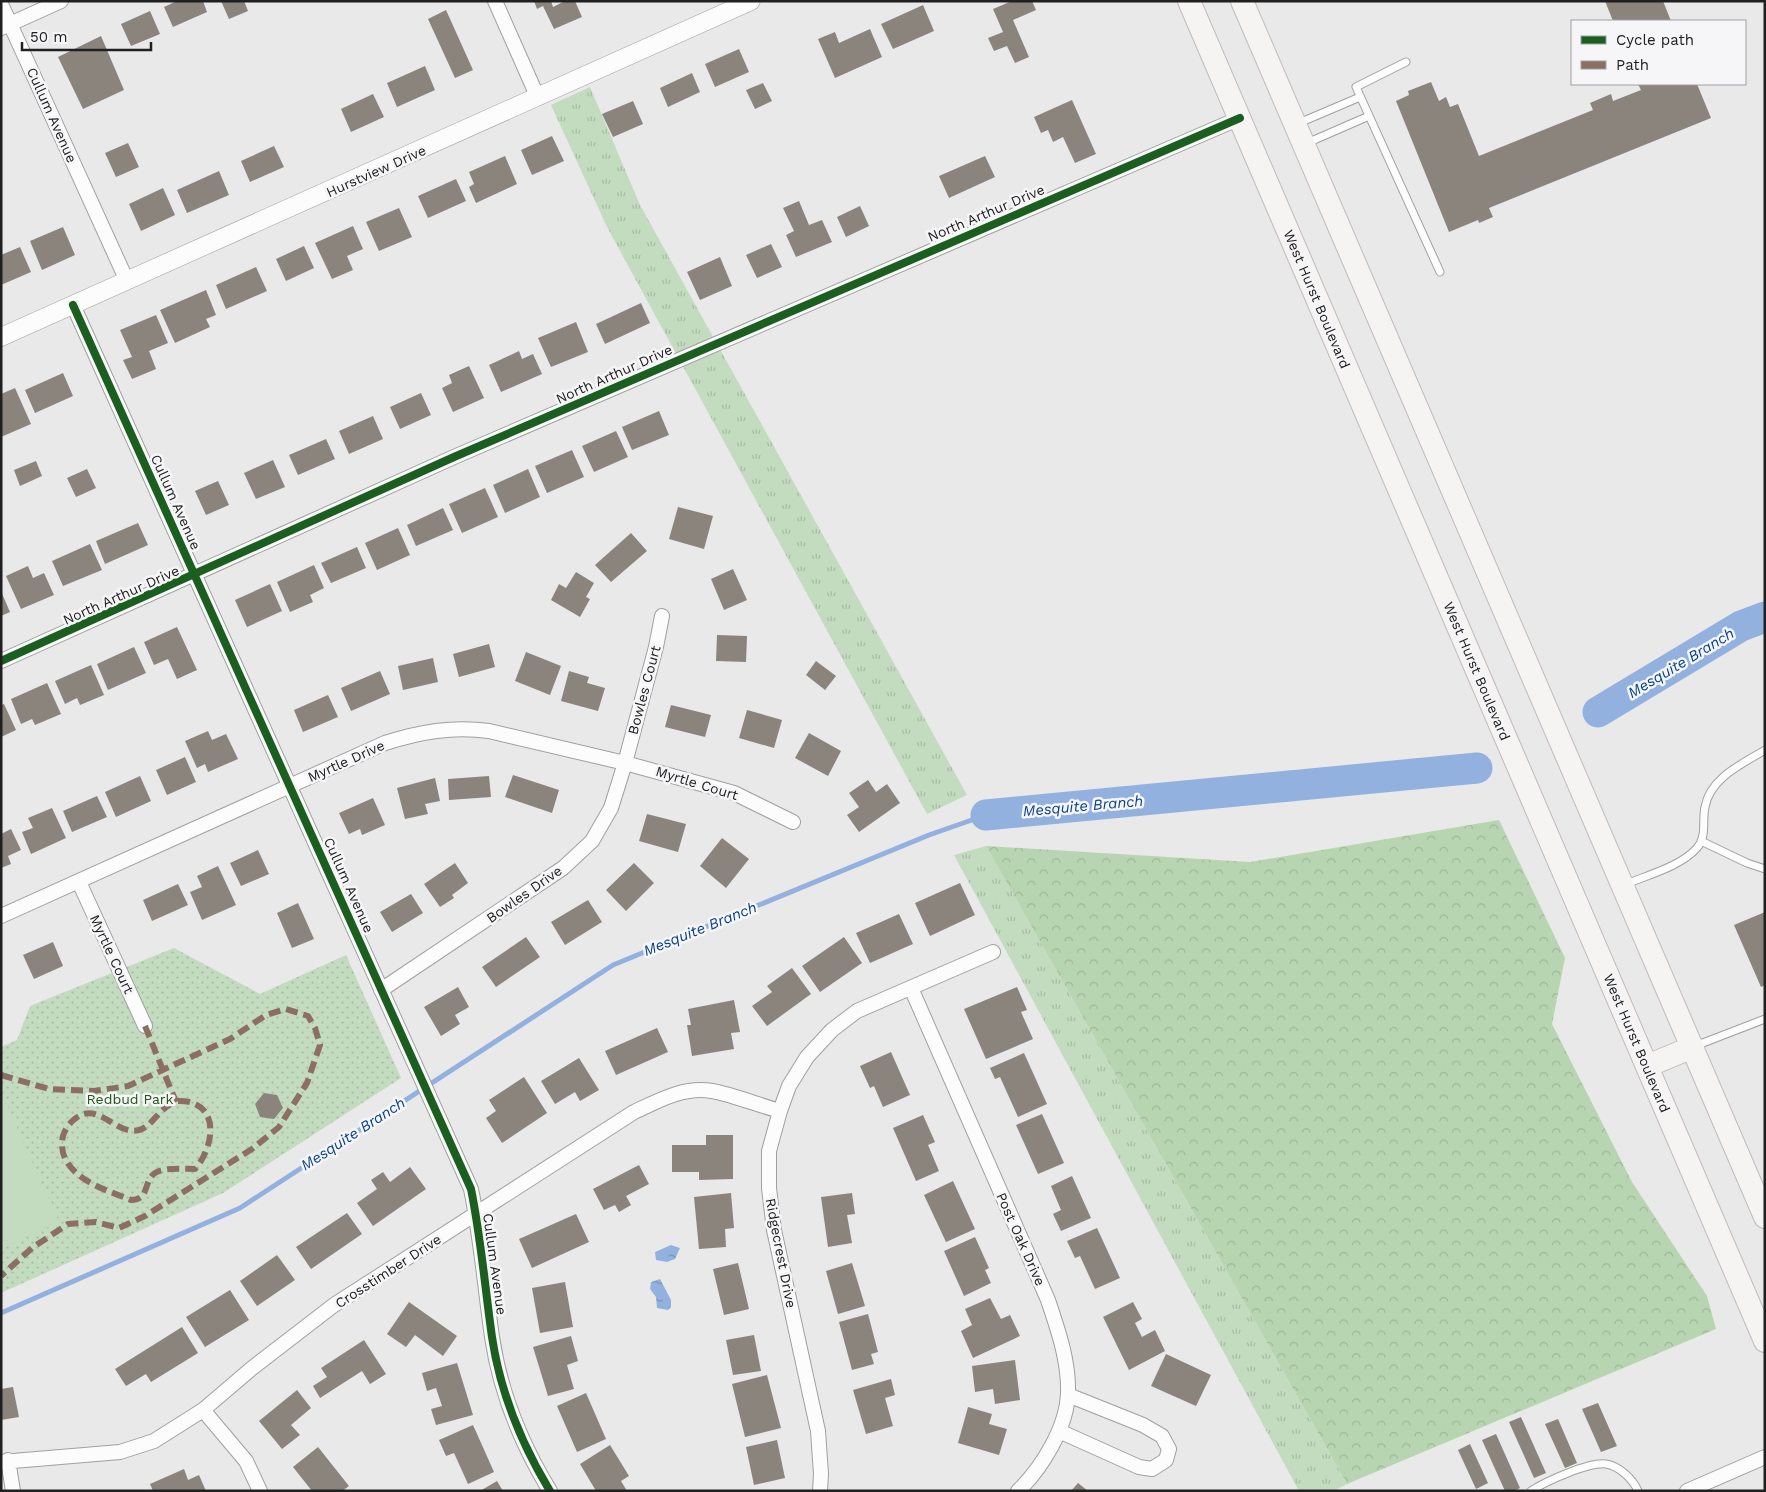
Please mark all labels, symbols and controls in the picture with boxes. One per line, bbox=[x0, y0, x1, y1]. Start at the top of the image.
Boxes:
scale bar bbox=[22, 20, 151, 52]
legend bbox=[1571, 20, 1746, 85]
text: 50 m bbox=[30, 28, 67, 46]
text: Cycle path bbox=[1616, 31, 1694, 49]
text: Path bbox=[1616, 56, 1649, 74]
street label: Cullum Avenue bbox=[24, 65, 80, 165]
street label: Hurstview Drive bbox=[324, 142, 428, 200]
street label: North Arthur Drive bbox=[925, 181, 1047, 245]
street label: West Hurst Boulevard bbox=[1281, 227, 1353, 371]
street label: North Arthur Drive bbox=[554, 341, 674, 407]
street label: Cullum Avenue bbox=[148, 452, 204, 552]
street label: North Arthur Drive bbox=[61, 562, 181, 628]
street label: West Hurst Boulevard bbox=[1441, 599, 1513, 743]
water label: Mesquite Branch bbox=[1625, 624, 1737, 702]
street label: Bowles Court bbox=[624, 644, 664, 736]
street label: Myrtle Drive bbox=[305, 737, 387, 785]
street label: Myrtle Court bbox=[654, 763, 740, 803]
water label: Mesquite Branch bbox=[1022, 792, 1144, 820]
street label: Cullum Avenue bbox=[321, 835, 377, 935]
street label: Bowles Drive bbox=[483, 862, 565, 926]
water label: Mesquite Branch bbox=[641, 898, 759, 960]
street label: Myrtle Court bbox=[87, 912, 137, 996]
street label: West Hurst Boulevard bbox=[1601, 971, 1673, 1115]
park label: Redbud Park bbox=[86, 1091, 174, 1107]
water label: Mesquite Branch bbox=[297, 1094, 409, 1174]
street label: Post Oak Drive bbox=[993, 1190, 1049, 1288]
street label: Ridgecrest Drive bbox=[763, 1197, 799, 1309]
street label: Cullum Avenue bbox=[480, 1212, 510, 1316]
street label: Crosstimber Drive bbox=[332, 1231, 444, 1311]

